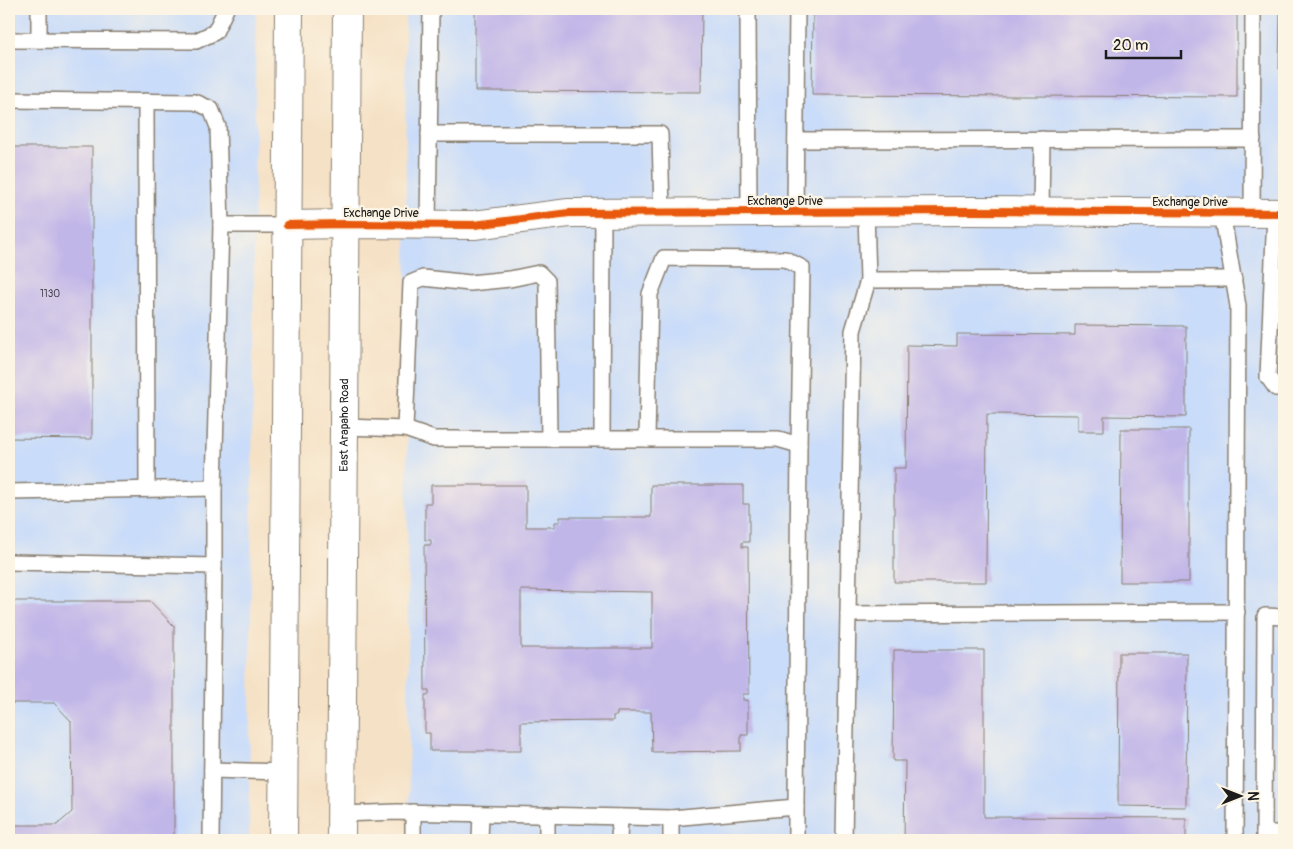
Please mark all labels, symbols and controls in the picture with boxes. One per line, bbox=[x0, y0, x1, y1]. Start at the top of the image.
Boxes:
scale bar bbox=[1106, 28, 1180, 60]
text: 20 m bbox=[1113, 36, 1148, 55]
street label: Exchange Drive bbox=[747, 194, 823, 209]
street label: Exchange Drive bbox=[1152, 195, 1228, 210]
street label: Exchange Drive bbox=[343, 206, 419, 221]
house number: 1130 bbox=[40, 288, 60, 300]
street label: East Arapaho Road bbox=[337, 378, 352, 472]
north arrow bbox=[1216, 772, 1266, 822]
text: N bbox=[1244, 791, 1261, 801]

